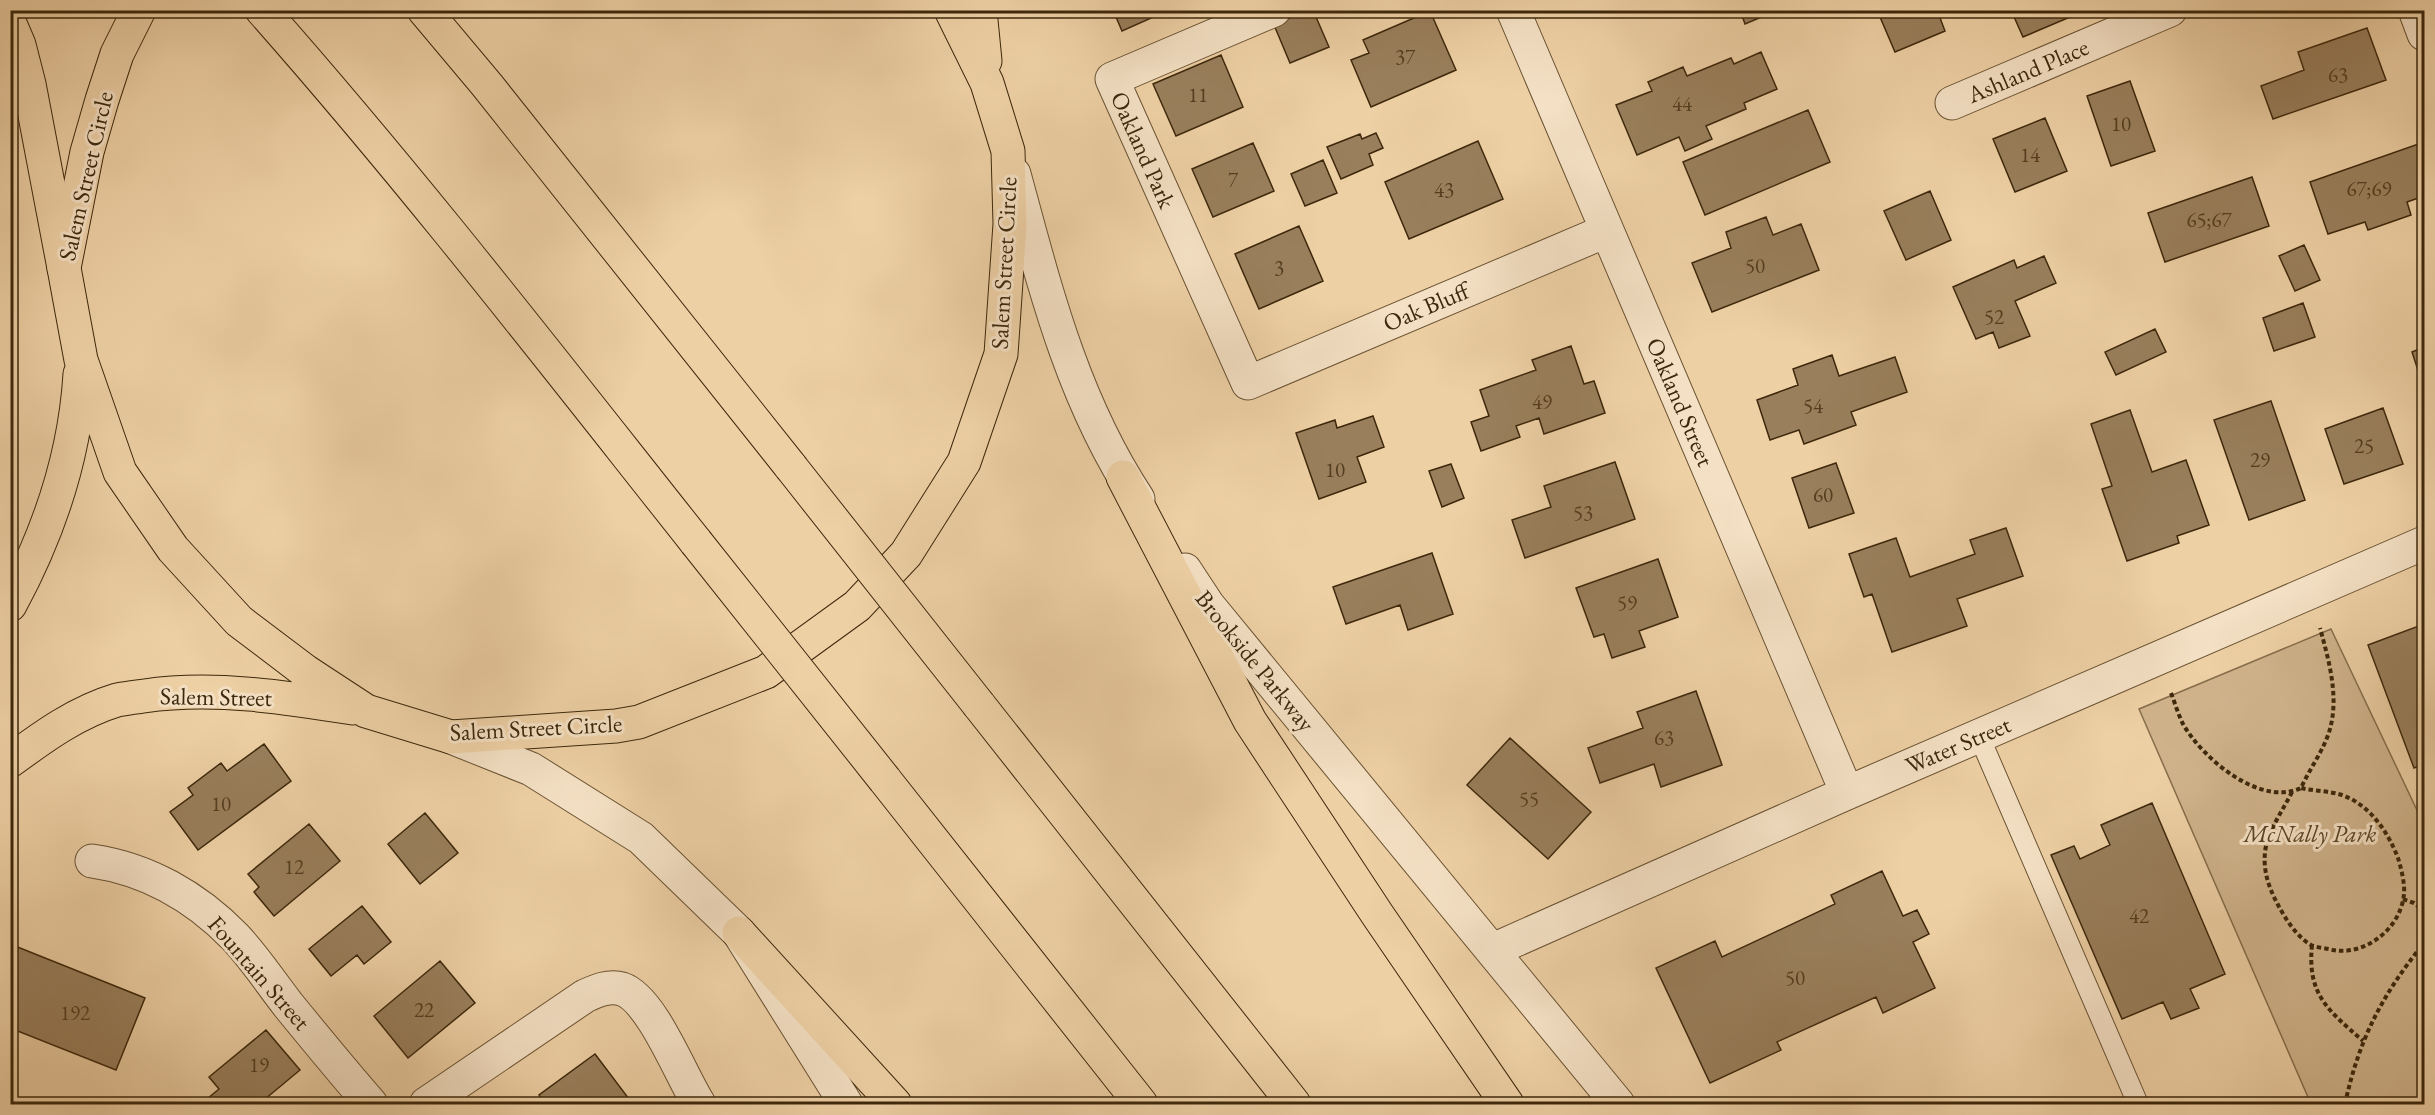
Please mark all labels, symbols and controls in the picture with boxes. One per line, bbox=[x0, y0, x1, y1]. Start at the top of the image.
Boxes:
street label: Ashland Place bbox=[1961, 31, 2093, 110]
house number: 37 bbox=[1395, 43, 1416, 70]
house number: 63 bbox=[2328, 61, 2348, 88]
house number: 11 bbox=[1188, 81, 1208, 108]
street label: Oakland Park bbox=[1104, 86, 1183, 214]
street label: Salem Street Circle bbox=[51, 88, 120, 264]
house number: 44 bbox=[1672, 90, 1693, 117]
house number: 10 bbox=[2111, 110, 2131, 137]
house number: 14 bbox=[2020, 141, 2041, 168]
house number: 7 bbox=[1228, 166, 1239, 193]
house number: 67;69 bbox=[2346, 175, 2392, 202]
street label: Salem Street Circle bbox=[984, 176, 1023, 350]
house number: 43 bbox=[1434, 176, 1454, 203]
house number: 65;67 bbox=[2186, 206, 2232, 233]
house number: 50 bbox=[1745, 252, 1765, 279]
house number: 3 bbox=[1274, 254, 1284, 281]
street label: Oak Bluff bbox=[1378, 273, 1476, 338]
house number: 52 bbox=[1984, 303, 2004, 330]
street label: Oakland Street bbox=[1639, 333, 1722, 471]
house number: 49 bbox=[1532, 388, 1552, 415]
house number: 54 bbox=[1803, 392, 1824, 419]
house number: 25 bbox=[2354, 432, 2374, 459]
house number: 29 bbox=[2250, 446, 2270, 473]
house number: 10 bbox=[1325, 456, 1345, 483]
house number: 60 bbox=[1813, 481, 1833, 508]
house number: 53 bbox=[1573, 499, 1593, 526]
street label: Brookside Parkway bbox=[1189, 584, 1322, 738]
house number: 59 bbox=[1617, 589, 1637, 616]
street label: Salem Street bbox=[160, 680, 273, 713]
street label: Salem Street Circle bbox=[449, 708, 623, 747]
street label: Water Street bbox=[1900, 708, 2016, 781]
house number: 63 bbox=[1654, 724, 1674, 751]
house number: 55 bbox=[1519, 785, 1539, 812]
house number: 10 bbox=[211, 790, 231, 817]
park label: McNally Park bbox=[2242, 818, 2376, 849]
house number: 12 bbox=[284, 853, 304, 880]
house number: 42 bbox=[2129, 902, 2149, 929]
street label: Fountain Street bbox=[201, 909, 318, 1037]
house number: 50 bbox=[1785, 964, 1805, 991]
house number: 22 bbox=[414, 996, 434, 1023]
house number: 192 bbox=[60, 999, 90, 1026]
house number: 19 bbox=[249, 1051, 269, 1078]

